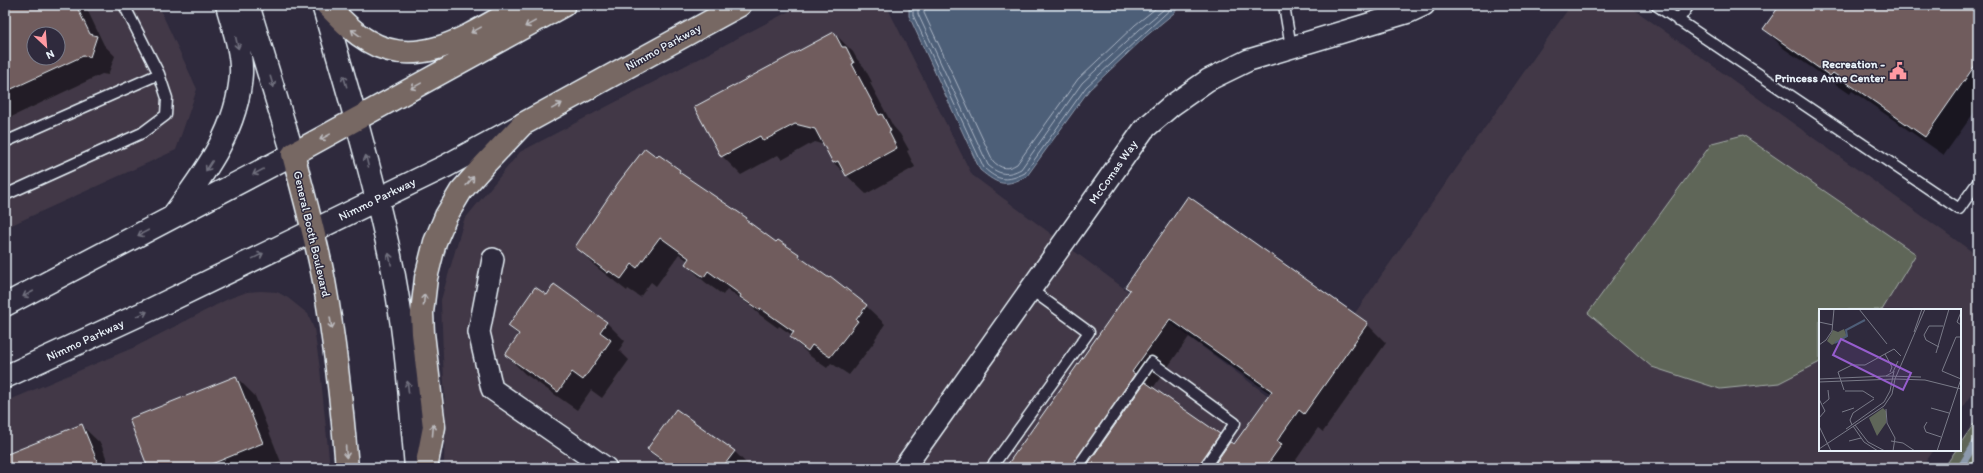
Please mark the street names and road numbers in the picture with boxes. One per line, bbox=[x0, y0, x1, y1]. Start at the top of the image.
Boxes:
street label: Nimmo Parkway bbox=[623, 20, 703, 73]
street label: McComas Way bbox=[1086, 137, 1140, 207]
street label: General Booth Boulevard bbox=[291, 170, 333, 299]
street label: Nimmo Parkway bbox=[336, 174, 418, 224]
street label: Nimmo Parkway bbox=[44, 316, 126, 364]

